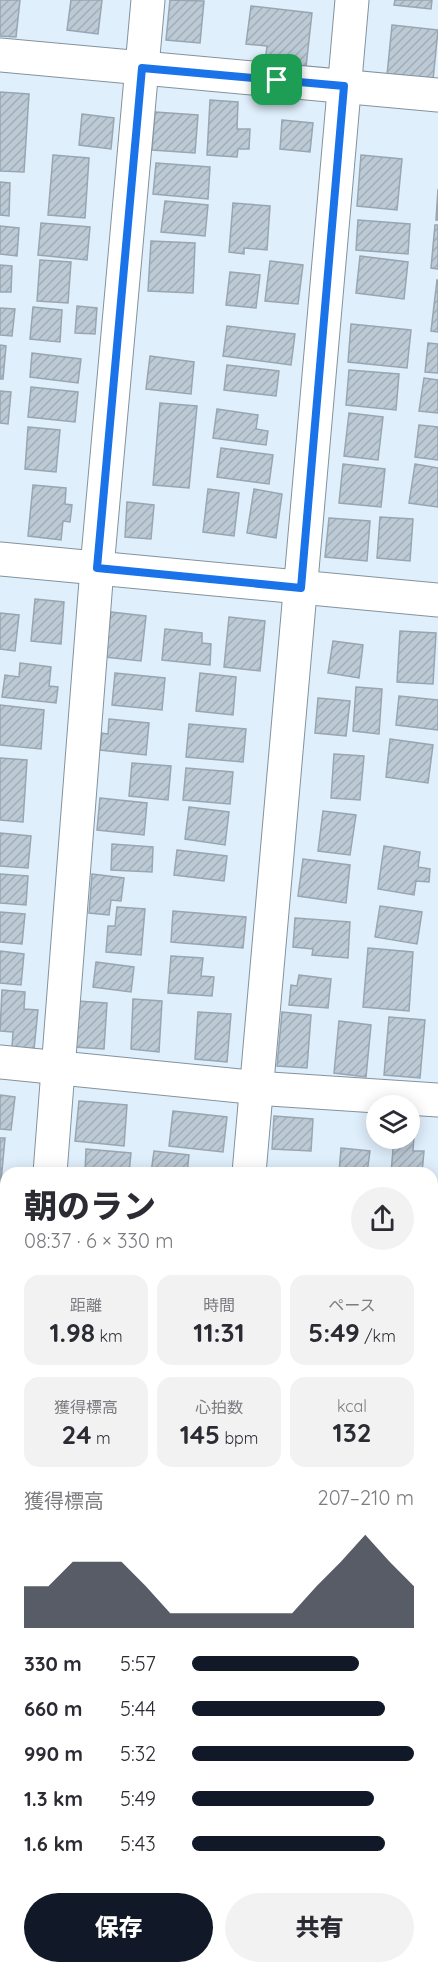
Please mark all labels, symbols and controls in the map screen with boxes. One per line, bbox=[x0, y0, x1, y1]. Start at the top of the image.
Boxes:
pin bbox=[251, 54, 302, 105]
icon: arrive bbox=[260, 63, 293, 96]
map controls bbox=[366, 1095, 420, 1149]
button: layers bbox=[366, 1095, 420, 1149]
text: 朝のラン bbox=[24, 1185, 156, 1226]
button: share bbox=[351, 1187, 414, 1250]
text: 08:37 · 6 × 330 m bbox=[24, 1228, 174, 1253]
text: 距離 bbox=[70, 1295, 102, 1315]
text: 時間 bbox=[203, 1295, 235, 1315]
text: ペース bbox=[328, 1295, 376, 1315]
text: 1.98 bbox=[49, 1316, 95, 1349]
text: 11:31 bbox=[193, 1316, 245, 1349]
text: 5:49 bbox=[308, 1316, 360, 1349]
text: km bbox=[95, 1326, 123, 1346]
text: /km bbox=[360, 1326, 396, 1346]
text: kcal bbox=[337, 1396, 367, 1416]
text: 獲得標高 bbox=[54, 1397, 118, 1417]
text: 心拍数 bbox=[195, 1397, 243, 1417]
text: 132 bbox=[333, 1416, 371, 1449]
text: 24 bbox=[61, 1418, 92, 1451]
text: 145 bbox=[180, 1418, 220, 1451]
text: m bbox=[92, 1428, 111, 1448]
text: bpm bbox=[220, 1428, 258, 1448]
text: 207–210 m bbox=[318, 1485, 414, 1510]
text: 獲得標高 bbox=[24, 1488, 104, 1513]
text: 330 m bbox=[24, 1651, 82, 1676]
text: 5:57 bbox=[120, 1651, 156, 1676]
text: 660 m bbox=[24, 1696, 82, 1721]
text: 5:44 bbox=[120, 1696, 156, 1721]
text: 990 m bbox=[24, 1741, 83, 1766]
text: 5:32 bbox=[120, 1741, 156, 1766]
text: 1.3 km bbox=[24, 1786, 83, 1811]
text: 5:49 bbox=[120, 1786, 156, 1811]
text: 1.6 km bbox=[24, 1831, 83, 1856]
text: 5:43 bbox=[120, 1831, 156, 1856]
button: 保存 bbox=[24, 1893, 213, 1962]
button: 共有 bbox=[225, 1893, 414, 1962]

